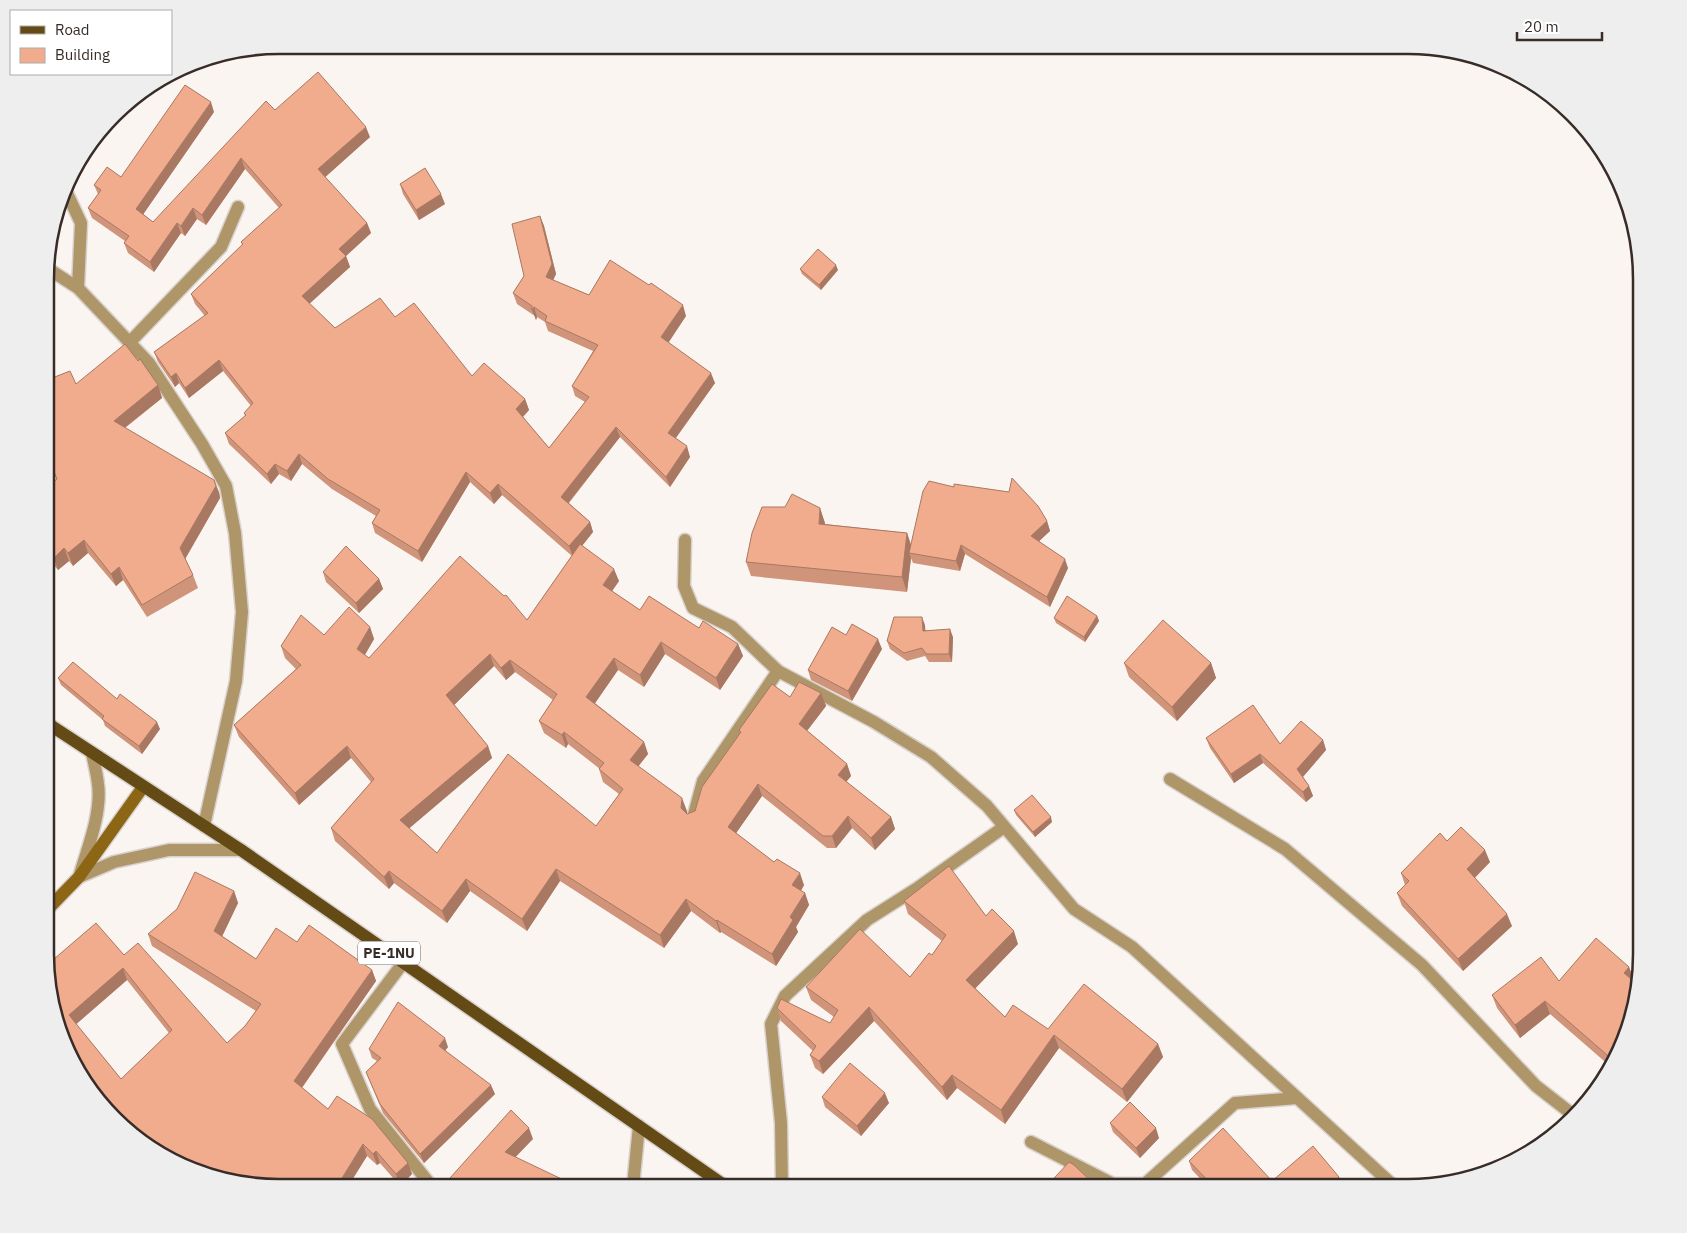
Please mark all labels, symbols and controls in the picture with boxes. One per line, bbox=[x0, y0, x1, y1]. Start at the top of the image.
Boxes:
legend bbox=[10, 10, 172, 75]
scale bar bbox=[1517, 10, 1602, 42]
text: 20 m bbox=[1524, 17, 1559, 36]
text: Road bbox=[55, 20, 90, 39]
text: Building bbox=[55, 45, 110, 64]
road number: PE-1NU bbox=[358, 941, 420, 964]

